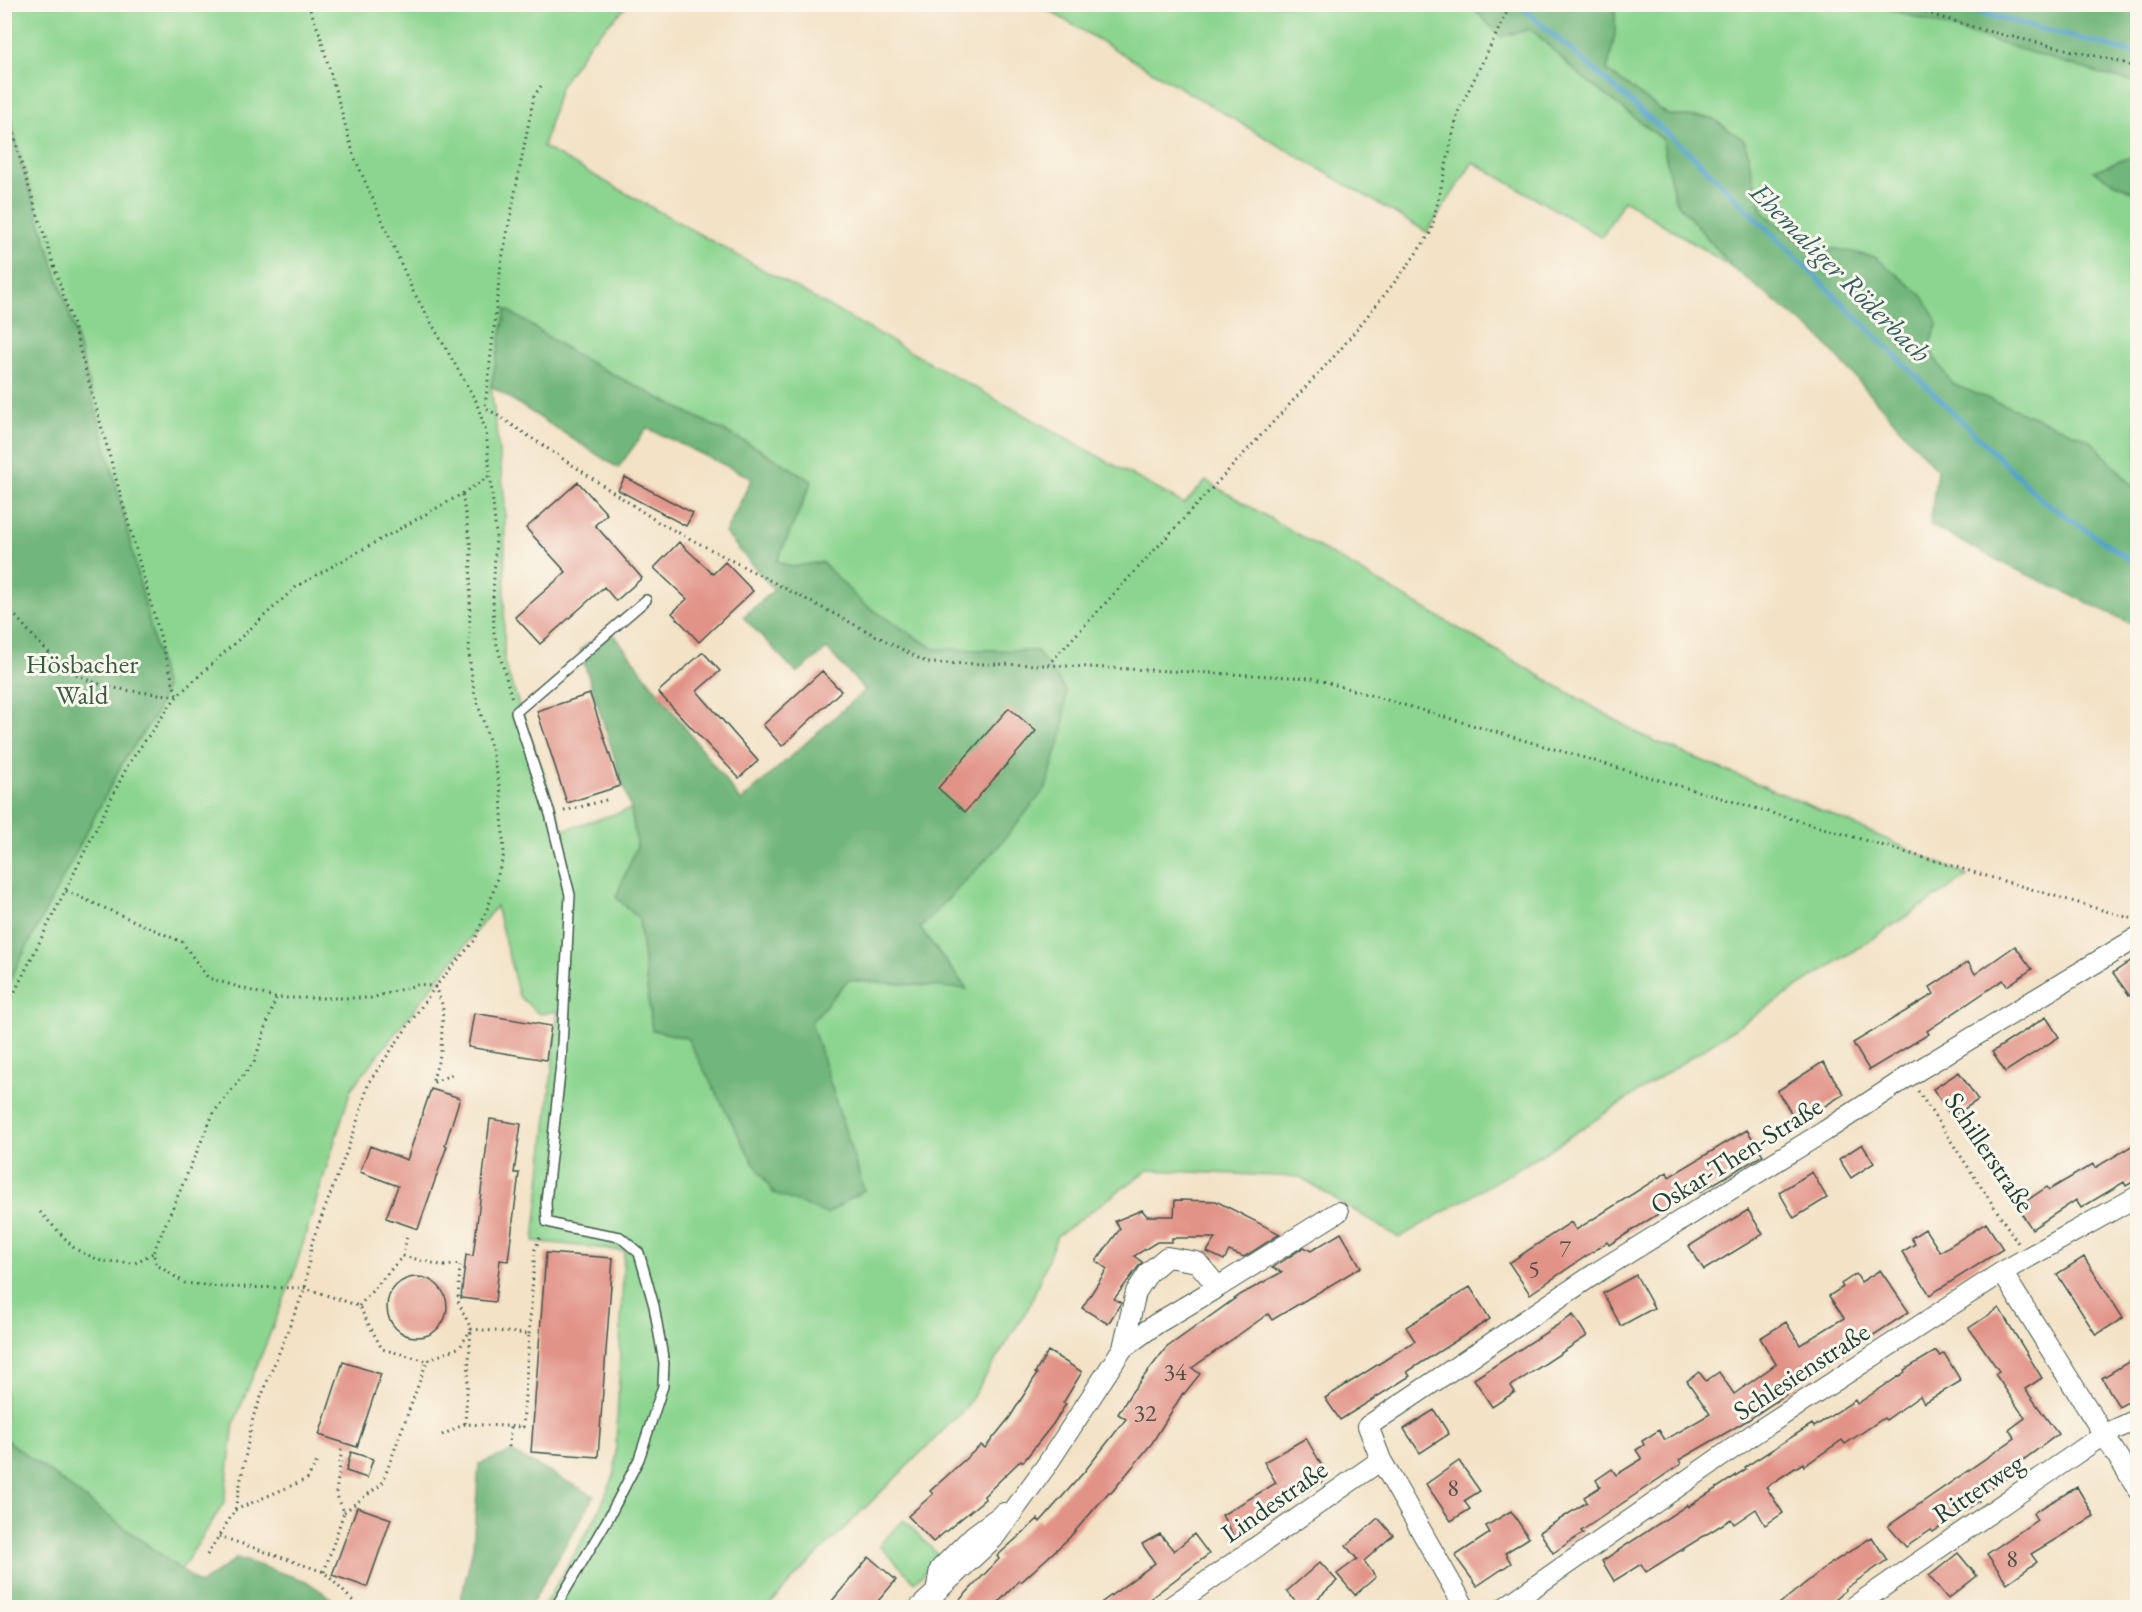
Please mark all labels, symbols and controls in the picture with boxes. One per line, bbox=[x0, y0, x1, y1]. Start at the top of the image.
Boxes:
water label: Ehemaliger Röderbach bbox=[1742, 173, 1939, 370]
park label: Hösbacher Wald bbox=[26, 646, 138, 712]
street label: Schillerstraße bbox=[1937, 1085, 2043, 1219]
street label: Oskar-Then-Straße bbox=[1643, 1088, 1829, 1222]
house number: 7 bbox=[1559, 1233, 1571, 1264]
house number: 5 bbox=[1528, 1253, 1540, 1284]
street label: Schlesienstraße bbox=[1726, 1314, 1876, 1428]
house number: 34 bbox=[1163, 1356, 1187, 1387]
house number: 32 bbox=[1133, 1397, 1157, 1428]
street label: Ritterweg bbox=[1926, 1445, 2030, 1531]
street label: Lindestraße bbox=[1214, 1452, 1334, 1550]
house number: 8 bbox=[1447, 1472, 1459, 1503]
house number: 8 bbox=[2006, 1543, 2018, 1574]

